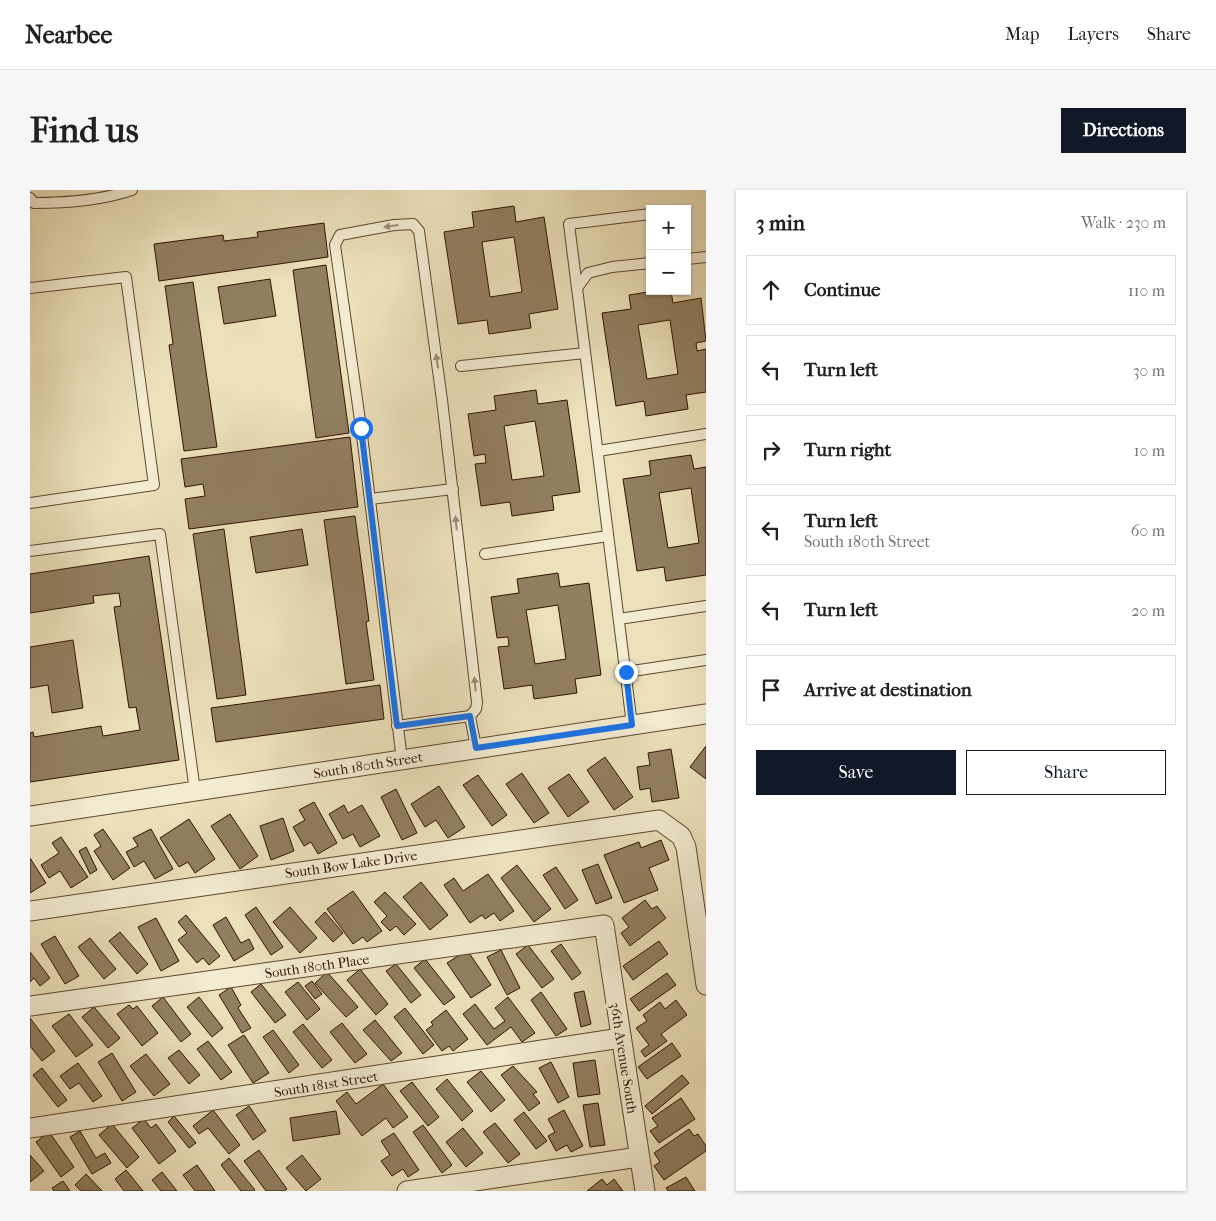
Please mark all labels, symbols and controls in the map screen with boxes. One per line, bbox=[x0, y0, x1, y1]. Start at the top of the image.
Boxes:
text: Nearbee bbox=[25, 21, 112, 49]
text: Map bbox=[1005, 24, 1039, 45]
text: Layers bbox=[1067, 24, 1119, 45]
text: Share bbox=[1147, 24, 1191, 45]
button: Directions bbox=[1061, 108, 1186, 153]
text: Find us bbox=[30, 110, 139, 151]
map controls bbox=[646, 205, 691, 295]
button: + bbox=[646, 205, 691, 250]
text: 3 min bbox=[756, 211, 805, 235]
text: Walk · 230 m bbox=[1081, 213, 1166, 232]
one-way arrow bbox=[383, 223, 399, 231]
button: − bbox=[646, 250, 691, 295]
icon: ahead bbox=[757, 276, 785, 304]
text: Continue bbox=[804, 279, 880, 301]
text: 110 m bbox=[1128, 281, 1165, 300]
one-way arrow bbox=[432, 353, 440, 369]
icon: left bbox=[757, 356, 785, 384]
text: Turn left bbox=[804, 359, 878, 381]
text: 30 m bbox=[1133, 361, 1165, 380]
route start bbox=[350, 417, 373, 440]
icon: right bbox=[757, 436, 785, 464]
text: Turn right bbox=[804, 439, 891, 461]
text: 10 m bbox=[1134, 441, 1165, 460]
text: Turn left bbox=[804, 510, 878, 532]
one-way arrow bbox=[452, 514, 460, 530]
icon: left bbox=[757, 516, 785, 544]
text: 60 m bbox=[1131, 521, 1165, 540]
text: South 180th Street bbox=[804, 532, 930, 551]
icon: left bbox=[757, 596, 785, 624]
text: Turn left bbox=[804, 599, 878, 621]
text: 20 m bbox=[1131, 601, 1165, 620]
route end bbox=[615, 661, 638, 684]
one-way arrow bbox=[471, 676, 479, 692]
icon: arrive bbox=[757, 676, 785, 704]
text: Arrive at destination bbox=[804, 679, 972, 701]
street label: South 180th Street bbox=[312, 748, 424, 783]
button: Save bbox=[756, 750, 956, 795]
button: Share bbox=[966, 750, 1166, 795]
street label: South Bow Lake Drive bbox=[284, 847, 418, 882]
street label: South 180th Place bbox=[264, 951, 371, 982]
street label: 36th Avenue South bbox=[606, 1001, 641, 1115]
street label: South 181st Street bbox=[273, 1068, 379, 1101]

